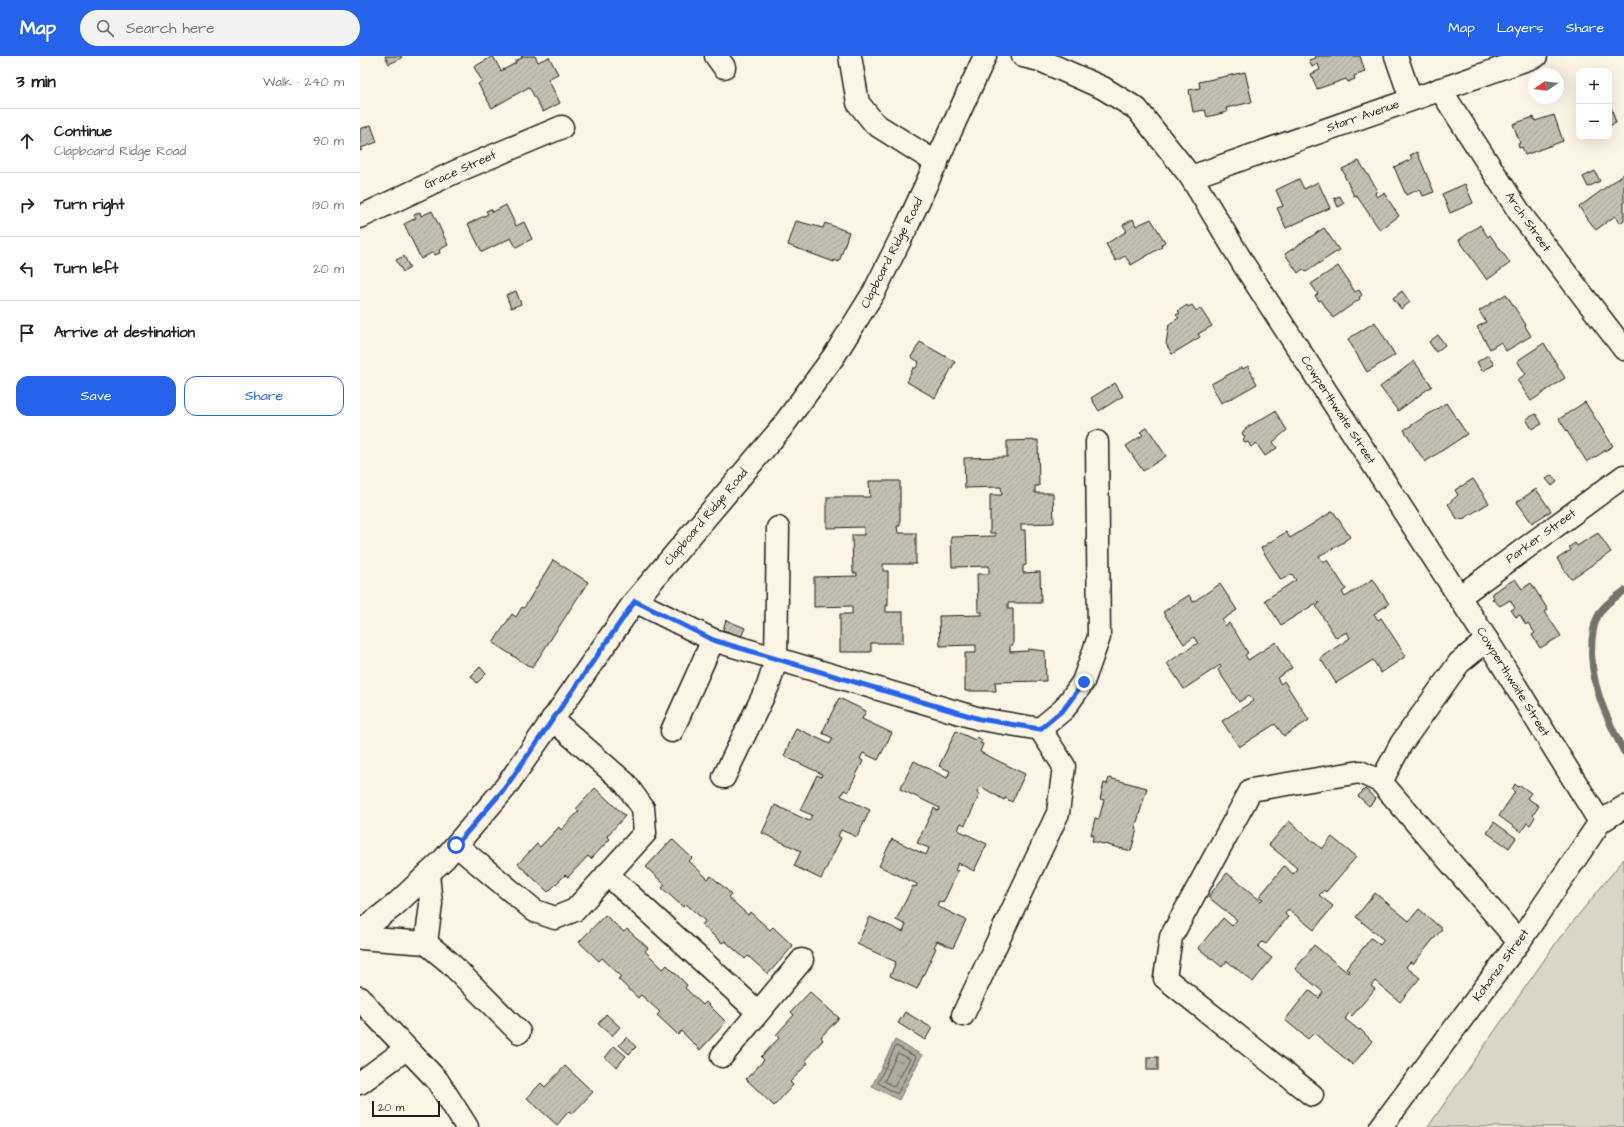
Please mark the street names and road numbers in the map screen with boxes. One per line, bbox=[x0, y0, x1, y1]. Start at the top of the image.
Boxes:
street label: Starr Avenue bbox=[1324, 95, 1402, 136]
street label: Grace Street bbox=[421, 147, 499, 193]
street label: Arch Street bbox=[1501, 189, 1555, 256]
street label: Clapboard Ridge Road bbox=[857, 195, 928, 312]
street label: Cowperthwaite Street bbox=[1296, 352, 1380, 468]
street label: Clapboard Ridge Road bbox=[660, 465, 752, 570]
street label: Parker Street bbox=[1503, 505, 1580, 567]
street label: Cowperthwaite Street bbox=[1472, 624, 1554, 740]
street label: Kohanza Street bbox=[1469, 925, 1533, 1005]

